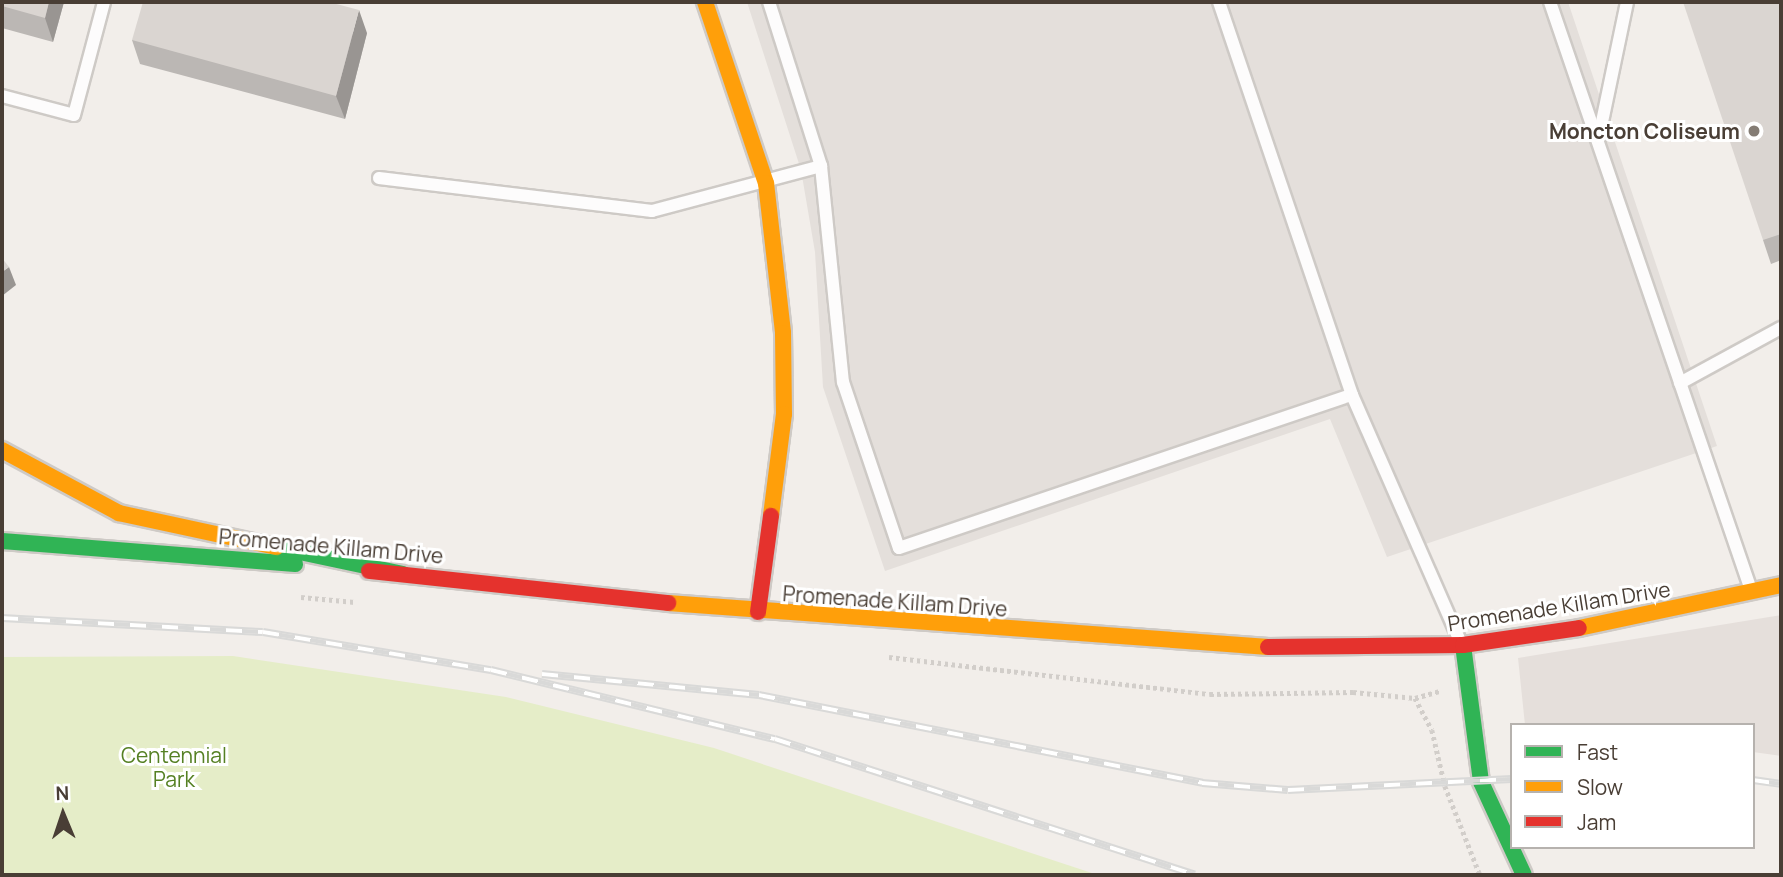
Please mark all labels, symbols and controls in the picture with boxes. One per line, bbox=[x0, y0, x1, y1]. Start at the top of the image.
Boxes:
place label: Moncton Coliseum bbox=[1549, 118, 1740, 144]
marker: Moncton Coliseum bbox=[1746, 123, 1762, 139]
street label: Promenade Killam Drive bbox=[218, 524, 444, 568]
street label: Promenade Killam Drive bbox=[1446, 576, 1672, 636]
street label: Promenade Killam Drive bbox=[782, 581, 1008, 621]
legend bbox=[1510, 723, 1755, 849]
text: Fast bbox=[1577, 738, 1618, 766]
park label: Centennial Park bbox=[121, 742, 227, 792]
text: Slow bbox=[1577, 773, 1623, 801]
north arrow bbox=[28, 779, 98, 849]
text: N bbox=[55, 780, 70, 806]
text: Jam bbox=[1577, 808, 1616, 836]

